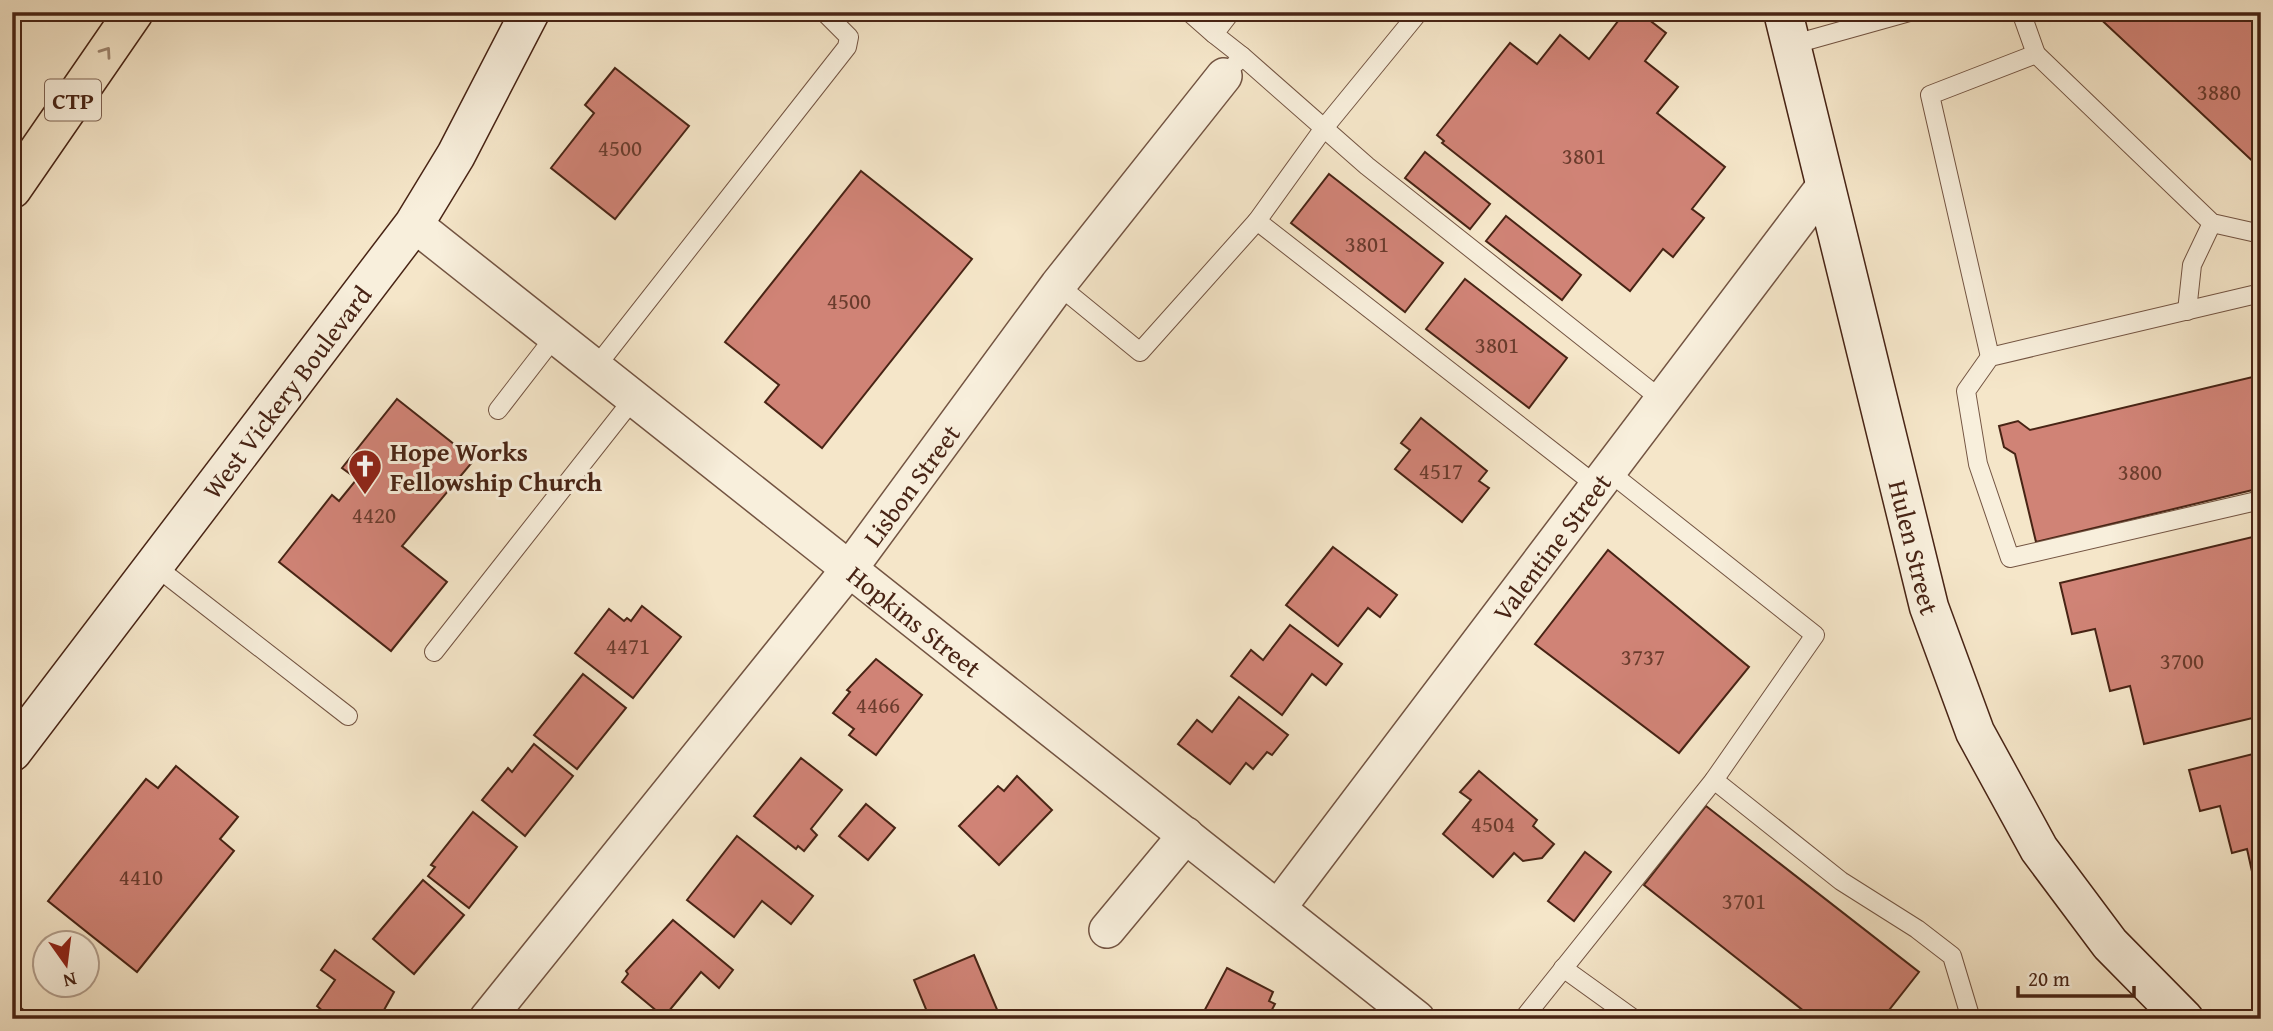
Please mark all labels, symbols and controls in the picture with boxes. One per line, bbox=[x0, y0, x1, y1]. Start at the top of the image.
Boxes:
one-way arrow bbox=[98, 47, 111, 60]
house number: 3880 bbox=[2197, 75, 2241, 108]
road number: CTP bbox=[45, 80, 101, 120]
house number: 4500 bbox=[598, 131, 642, 164]
house number: 3801 bbox=[1562, 139, 1606, 172]
house number: 3801 bbox=[1345, 227, 1389, 260]
street label: West Vickery Boulevard bbox=[192, 277, 380, 506]
house number: 4500 bbox=[827, 284, 871, 317]
house number: 3801 bbox=[1475, 328, 1519, 361]
street label: Lisbon Street bbox=[853, 416, 969, 554]
place label: Hope Works Fellowship Church bbox=[390, 432, 603, 501]
church icon: Hope Works Fellowship Church bbox=[346, 447, 384, 496]
house number: 4517 bbox=[1419, 454, 1463, 487]
house number: 3800 bbox=[2118, 455, 2162, 488]
street label: Valentine Street bbox=[1482, 464, 1620, 629]
street label: Hulen Street bbox=[1879, 476, 1950, 620]
house number: 4420 bbox=[352, 498, 396, 531]
street label: Hopkins Street bbox=[839, 555, 990, 686]
house number: 4471 bbox=[606, 629, 650, 662]
house number: 3737 bbox=[1621, 640, 1665, 673]
house number: 3700 bbox=[2160, 644, 2204, 677]
house number: 4466 bbox=[856, 688, 900, 721]
house number: 4504 bbox=[1471, 807, 1515, 840]
house number: 4410 bbox=[119, 860, 163, 893]
house number: 3701 bbox=[1722, 884, 1766, 917]
north arrow bbox=[32, 930, 102, 1000]
scale bar bbox=[2018, 954, 2133, 998]
text: 20 m bbox=[2028, 963, 2070, 994]
text: N bbox=[60, 965, 80, 996]

